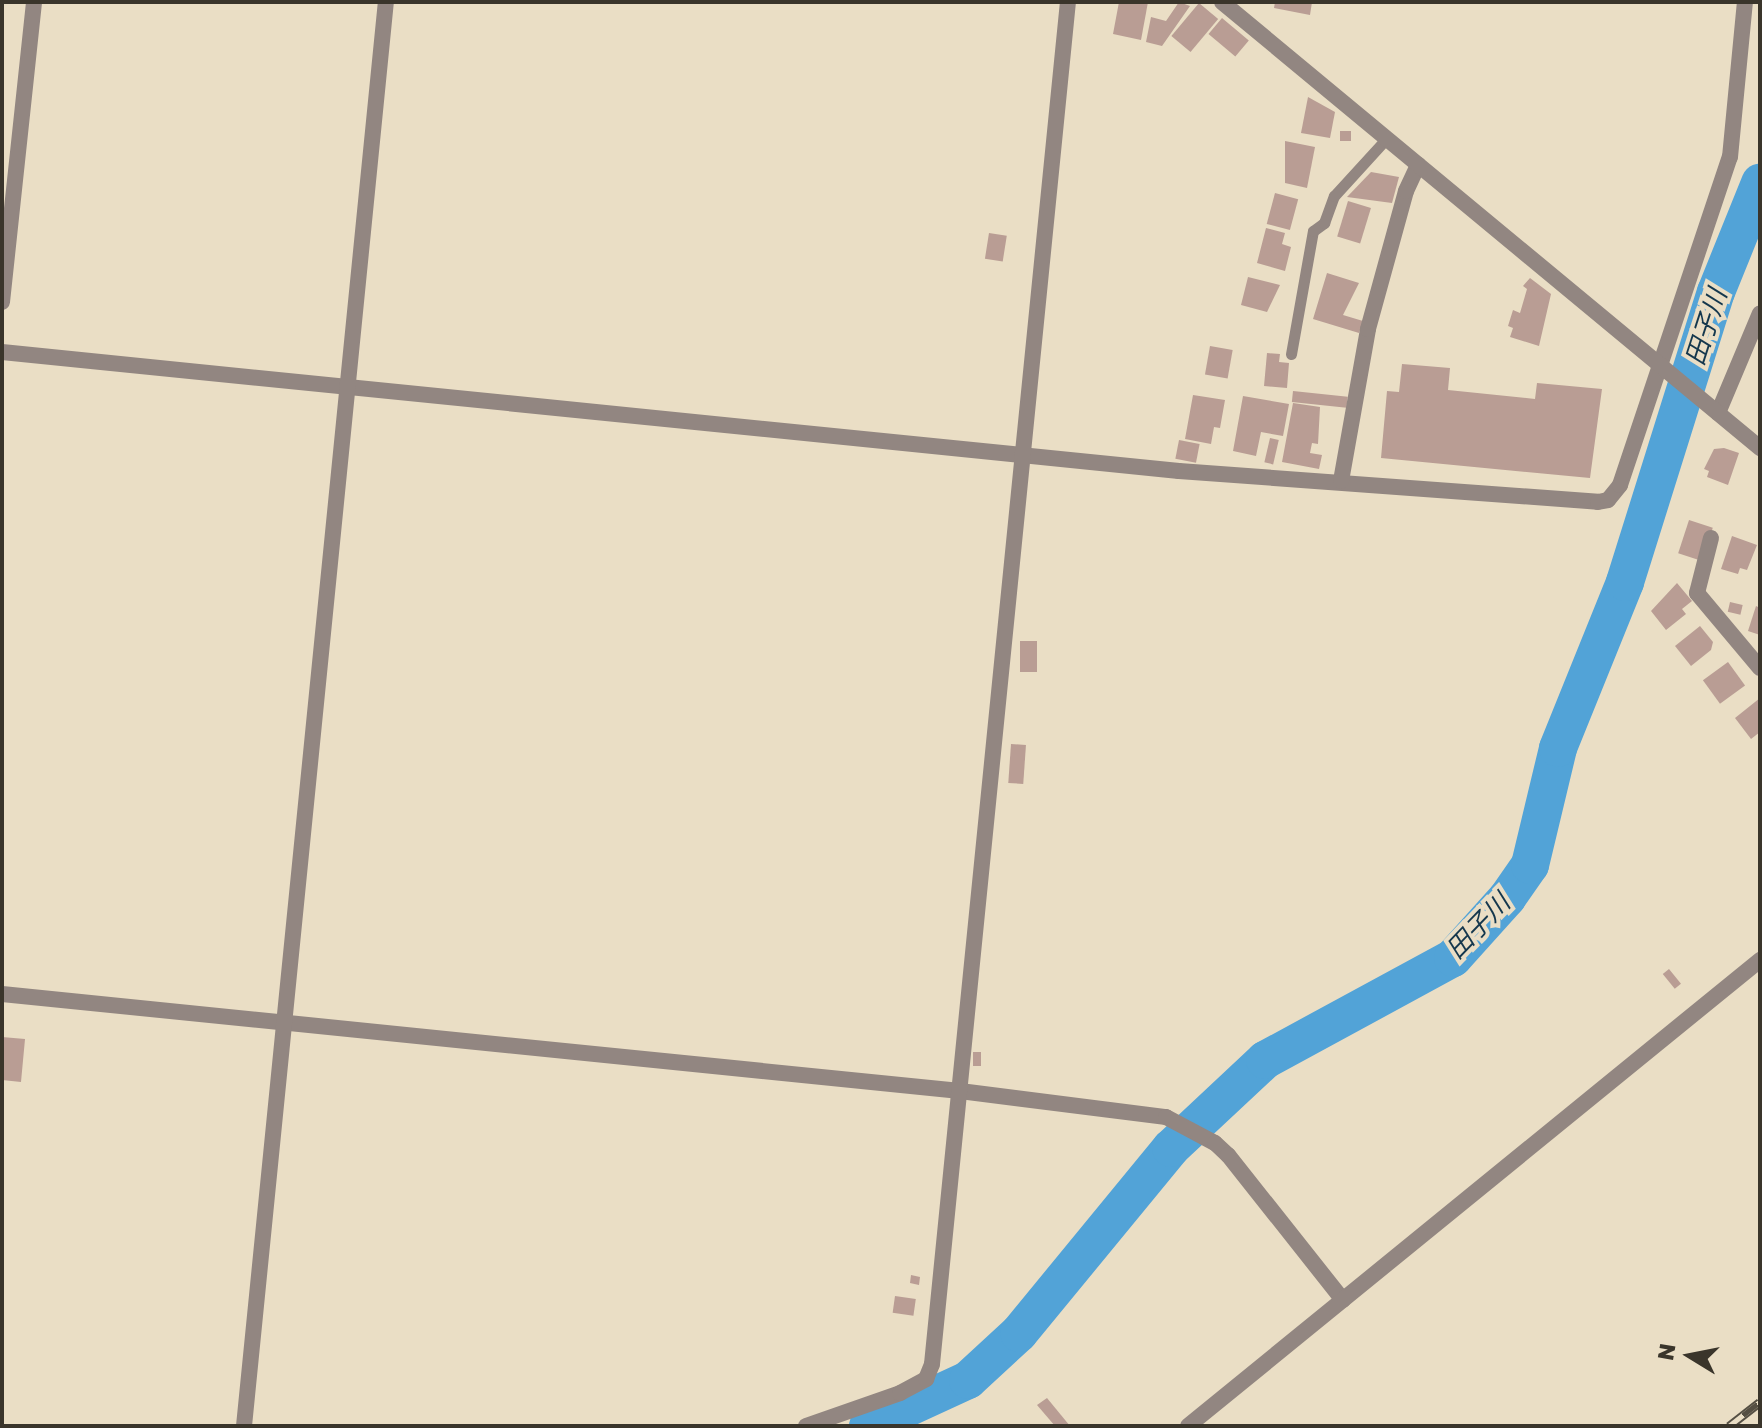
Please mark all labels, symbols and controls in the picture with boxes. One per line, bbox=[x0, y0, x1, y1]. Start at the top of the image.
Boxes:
water label: 田子川 bbox=[1679, 285, 1733, 369]
water label: 田子川 bbox=[1440, 887, 1516, 965]
north arrow bbox=[1650, 1316, 1730, 1396]
text: N bbox=[1651, 1341, 1681, 1362]

